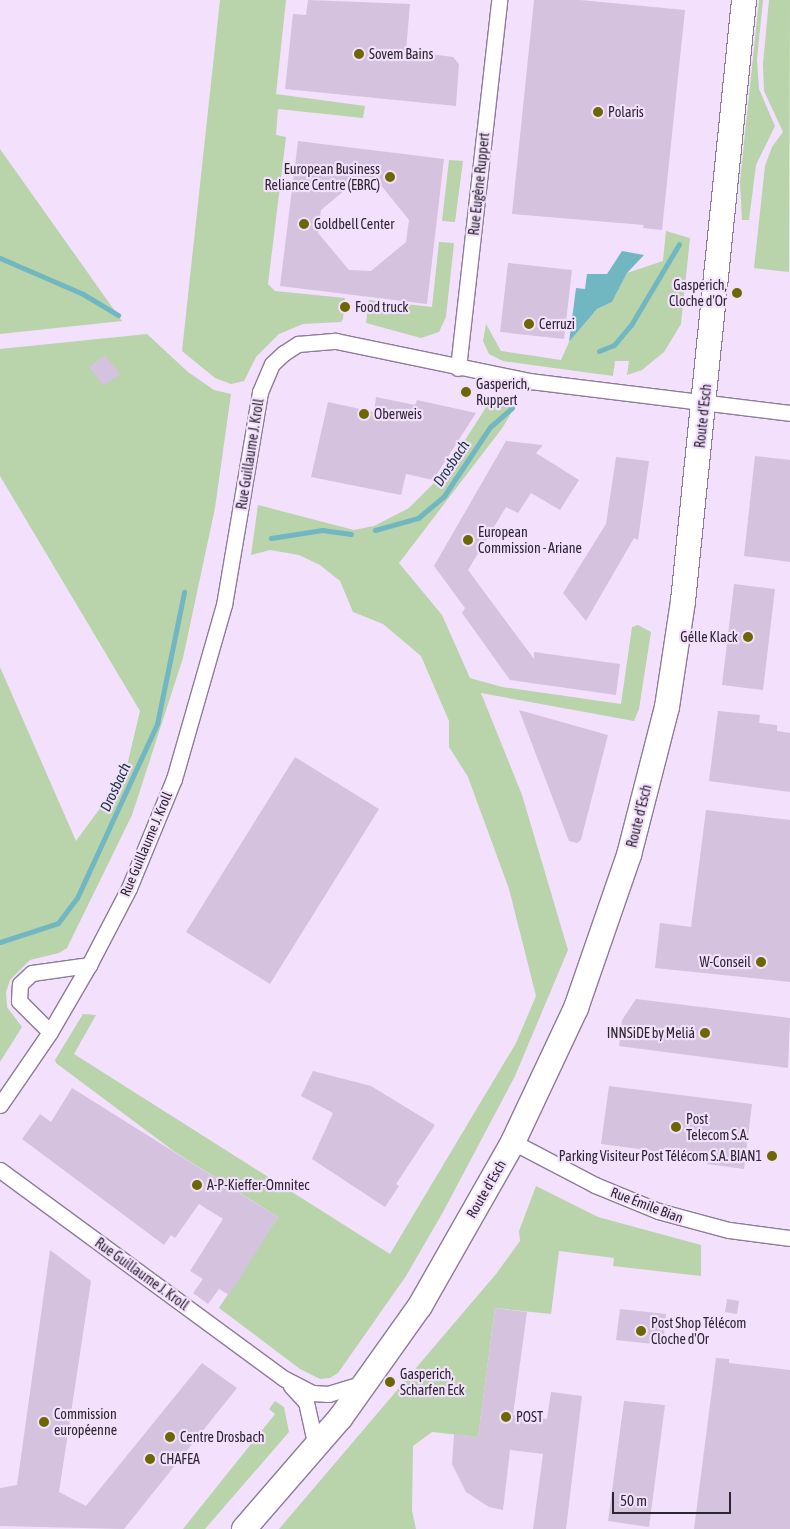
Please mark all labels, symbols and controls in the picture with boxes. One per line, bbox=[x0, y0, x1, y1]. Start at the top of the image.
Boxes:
place label: Sovem Bains bbox=[369, 46, 433, 62]
marker: Sovem Bains bbox=[353, 48, 365, 60]
place label: Polaris bbox=[608, 104, 644, 120]
marker: Polaris bbox=[592, 106, 604, 118]
street label: Rue Eugène Ruppert bbox=[465, 132, 493, 236]
place label: European Business Reliance Centre (EBRC) bbox=[265, 161, 380, 193]
marker: European Business Reliance Centre (EBRC) bbox=[384, 171, 396, 183]
place label: Goldbell Center bbox=[314, 216, 394, 232]
marker: Goldbell Center bbox=[298, 218, 310, 230]
place label: Gasperich, Cloche d'Or bbox=[669, 277, 727, 310]
marker: Gasperich, Cloche d'Or bbox=[731, 287, 743, 299]
place label: Food truck bbox=[355, 299, 408, 315]
marker: Food truck bbox=[339, 301, 351, 313]
place label: Cerruzi bbox=[539, 316, 575, 332]
marker: Cerruzi bbox=[523, 318, 535, 330]
place label: Gasperich, Ruppert bbox=[476, 376, 530, 408]
street label: Route d'Esch bbox=[691, 383, 715, 449]
marker: Gasperich, Ruppert bbox=[460, 386, 472, 398]
street label: Rue Guillaume J. Kroll bbox=[233, 397, 267, 511]
place label: Oberweis bbox=[374, 406, 422, 422]
marker: Oberweis bbox=[358, 408, 370, 420]
water label: Drosbach bbox=[429, 437, 473, 489]
place label: European Commission - Ariane bbox=[478, 524, 582, 556]
marker: European Commission - Ariane bbox=[462, 534, 474, 546]
place label: Gélle Klack bbox=[680, 629, 738, 645]
marker: Gélle Klack bbox=[742, 631, 754, 643]
water label: Drosbach bbox=[96, 760, 134, 814]
street label: Route d'Esch bbox=[623, 783, 655, 849]
street label: Rue Guillaume J. Kroll bbox=[116, 789, 176, 899]
place label: W-Conseil bbox=[700, 954, 751, 970]
marker: W-Conseil bbox=[755, 956, 767, 968]
place label: INNSiDE by Meliá bbox=[607, 1025, 695, 1041]
marker: INNSiDE by Meliá bbox=[699, 1027, 711, 1039]
place label: Post Telecom S.A. bbox=[686, 1111, 749, 1144]
marker: Post Telecom S.A. bbox=[670, 1121, 682, 1133]
place label: Parking Visiteur Post Télécom S.A. BIAN1 bbox=[559, 1148, 762, 1164]
marker: Parking Visiteur Post Télécom S.A. BIAN1 bbox=[766, 1150, 778, 1162]
street label: Route d'Esch bbox=[463, 1157, 509, 1221]
place label: A-P-Kieffer-Omnitec bbox=[207, 1177, 309, 1193]
marker: A-P-Kieffer-Omnitec bbox=[191, 1179, 203, 1191]
street label: Rue Émile Bian bbox=[608, 1183, 686, 1227]
street label: Rue Guillaume J. Kroll bbox=[92, 1234, 192, 1314]
place label: Post Shop Télécom Cloche d'Or bbox=[651, 1315, 746, 1348]
marker: Post Shop Télécom Cloche d'Or bbox=[635, 1325, 647, 1337]
place label: Gasperich, Scharfen Eck bbox=[400, 1366, 465, 1398]
marker: Gasperich, Scharfen Eck bbox=[384, 1376, 396, 1388]
place label: Commission européenne bbox=[54, 1406, 117, 1438]
place label: POST bbox=[516, 1409, 543, 1425]
marker: POST bbox=[500, 1411, 512, 1423]
marker: Commission européenne bbox=[38, 1416, 50, 1428]
place label: Centre Drosbach bbox=[180, 1429, 264, 1445]
marker: Centre Drosbach bbox=[164, 1431, 176, 1443]
place label: CHAFEA bbox=[160, 1451, 200, 1467]
marker: CHAFEA bbox=[144, 1453, 156, 1465]
scale bar bbox=[615, 1482, 734, 1514]
text: 50 m bbox=[620, 1492, 647, 1509]

